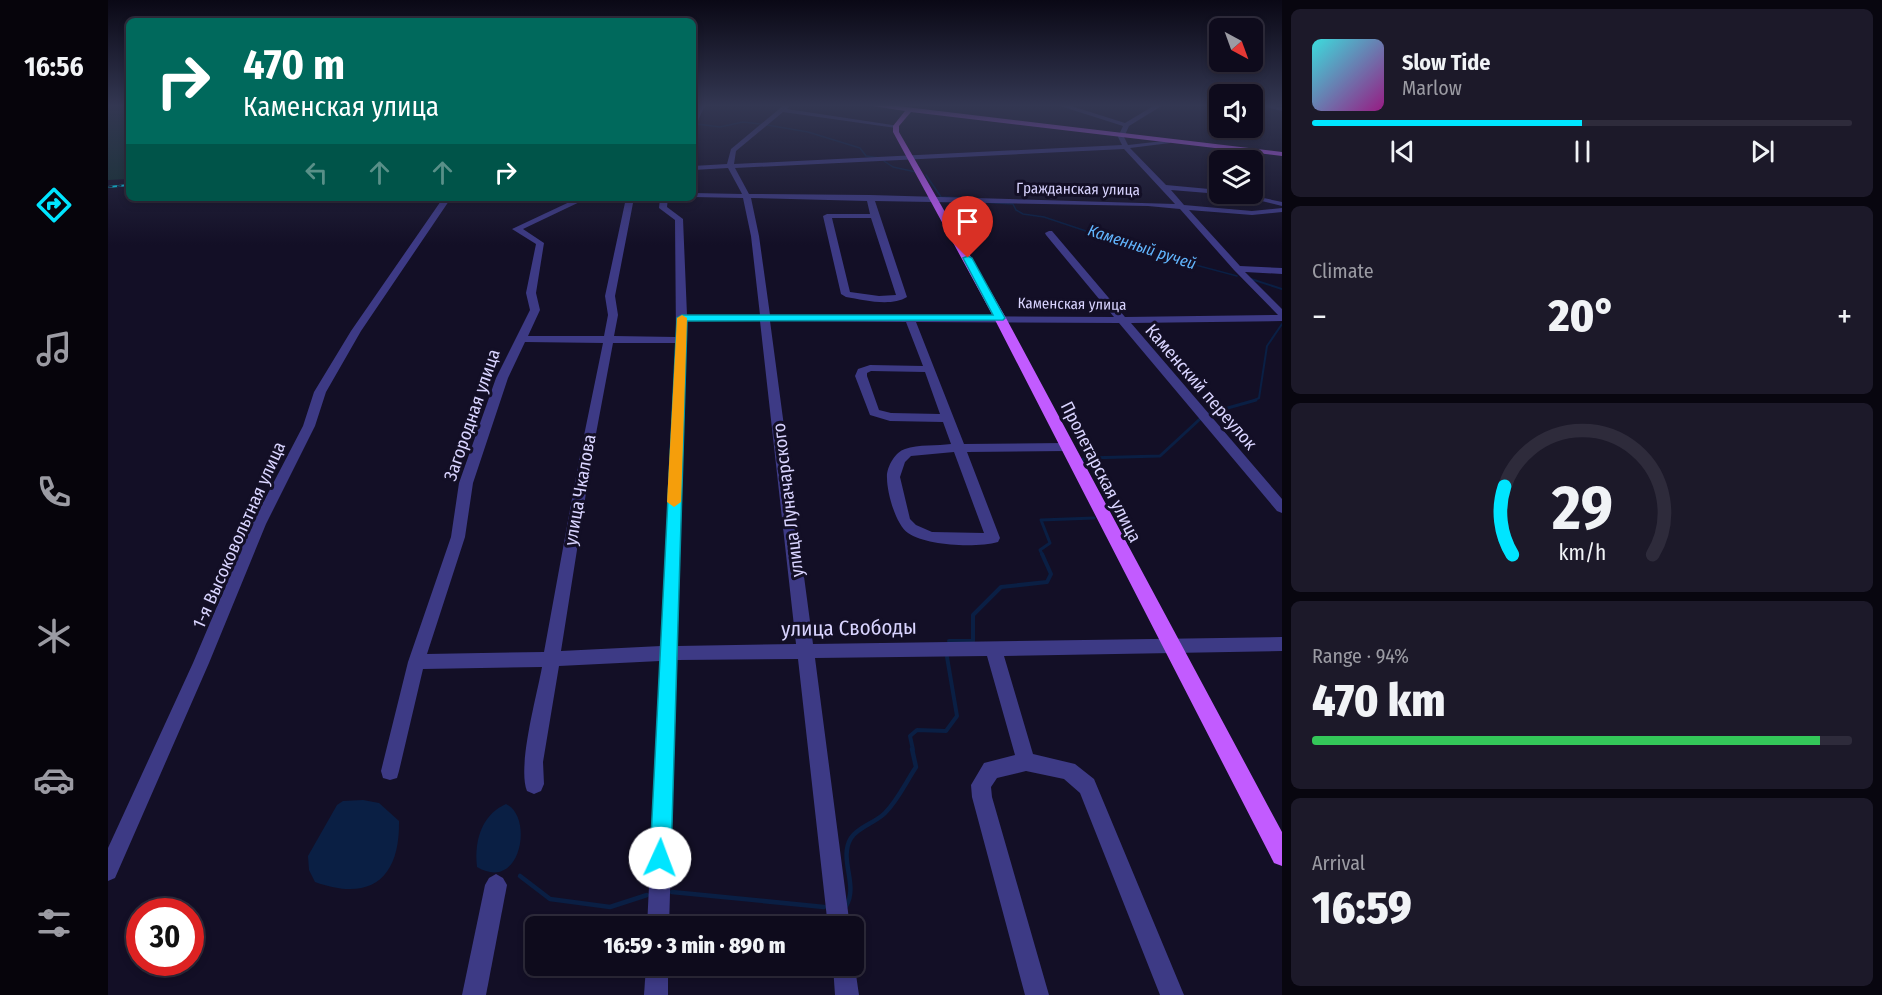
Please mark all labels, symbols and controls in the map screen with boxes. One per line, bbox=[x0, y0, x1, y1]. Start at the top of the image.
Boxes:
north arrow bbox=[1209, 18, 1263, 72]
map controls bbox=[1209, 18, 1263, 204]
text: 470 m bbox=[243, 40, 345, 90]
icon: right bbox=[144, 42, 222, 120]
text: Slow Tide bbox=[1402, 49, 1490, 76]
text: 16:56 bbox=[24, 51, 84, 83]
text: Marlow bbox=[1402, 76, 1462, 100]
button: sound bbox=[1209, 84, 1263, 138]
text: Каменская улица bbox=[243, 91, 439, 123]
icon: previous bbox=[1386, 135, 1419, 168]
icon: pause bbox=[1566, 135, 1599, 168]
icon: next bbox=[1746, 135, 1779, 168]
button: layers bbox=[1209, 150, 1263, 204]
icon: left bbox=[300, 156, 333, 189]
icon: ahead bbox=[363, 156, 396, 189]
icon: ahead bbox=[426, 156, 459, 189]
icon: right bbox=[489, 156, 522, 189]
street label: Гражданская улица bbox=[1016, 179, 1140, 199]
icon: directions bbox=[33, 184, 75, 226]
pin bbox=[942, 196, 993, 258]
icon: arrive bbox=[951, 205, 984, 238]
water label: Каменный ручей bbox=[1086, 221, 1198, 273]
text: Climate bbox=[1312, 259, 1374, 283]
text: 20° bbox=[1548, 289, 1615, 343]
street label: Каменская улица bbox=[1017, 294, 1127, 314]
text: − bbox=[1312, 297, 1327, 337]
text: + bbox=[1837, 297, 1852, 337]
street label: Каменский переулок bbox=[1140, 320, 1262, 455]
icon: music bbox=[33, 328, 75, 370]
street label: Загородная улица bbox=[439, 346, 505, 484]
street label: Пролетарская улица bbox=[1056, 398, 1146, 546]
street label: улица Луначарского bbox=[768, 422, 808, 578]
street label: улица Чкалова bbox=[559, 432, 601, 547]
street label: 1-я Высоковольтная улица bbox=[188, 438, 290, 632]
icon: phone bbox=[33, 471, 75, 513]
text: 29 bbox=[1551, 471, 1612, 546]
text: km/h bbox=[1558, 540, 1606, 566]
street label: улица Свободы bbox=[781, 614, 917, 642]
icon: climate bbox=[33, 615, 75, 657]
text: Range · 94% bbox=[1312, 644, 1409, 668]
text: 470 km bbox=[1312, 674, 1445, 728]
icon: car bbox=[33, 759, 75, 801]
position arrow bbox=[628, 826, 692, 890]
text: Arrival bbox=[1312, 851, 1365, 875]
text: 16:59 bbox=[1312, 881, 1412, 935]
speed limit sign: 30 bbox=[126, 898, 204, 976]
icon: filters bbox=[33, 902, 75, 944]
text: 16:59 · 3 min · 890 m bbox=[603, 932, 786, 959]

